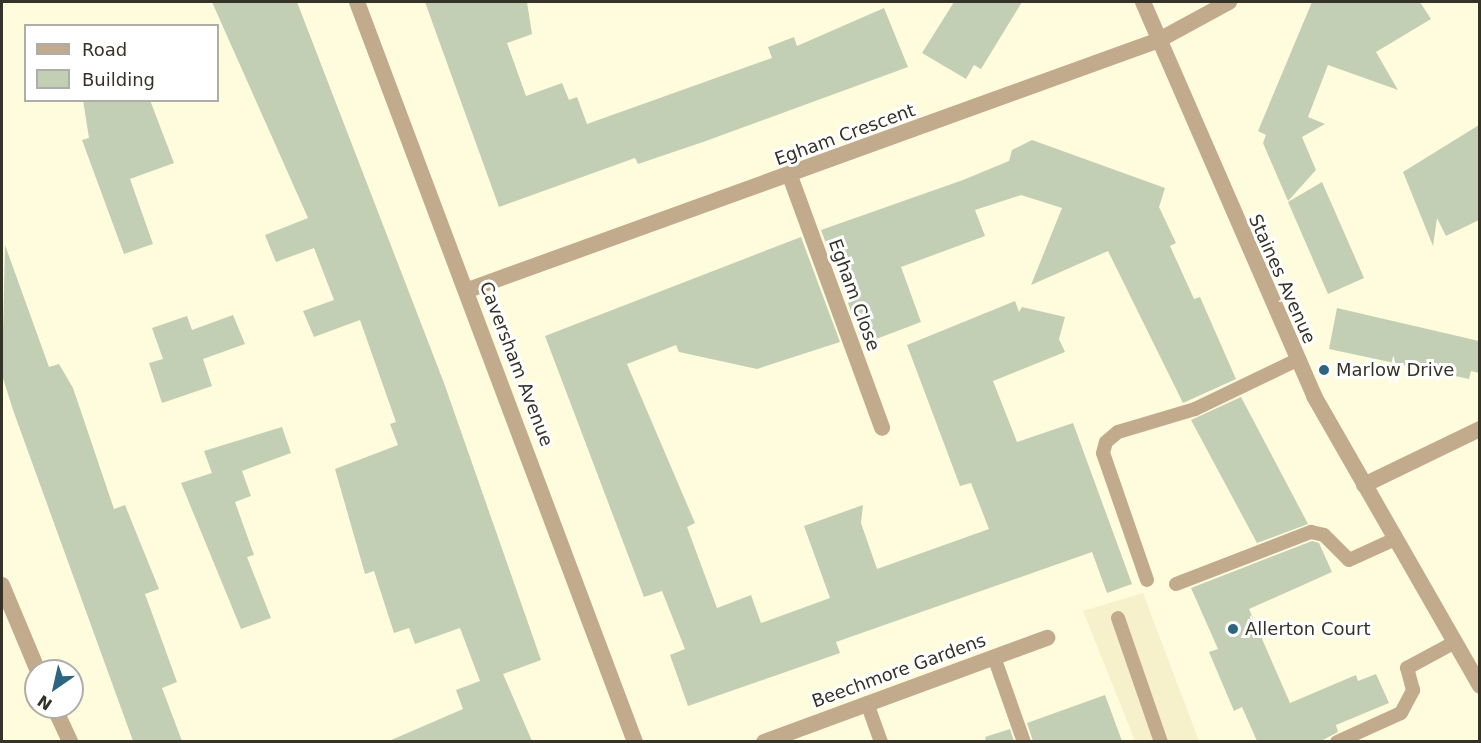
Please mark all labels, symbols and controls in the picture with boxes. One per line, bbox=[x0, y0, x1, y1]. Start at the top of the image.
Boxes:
legend bbox=[24, 24, 219, 102]
text: Road bbox=[82, 39, 127, 60]
text: Building bbox=[82, 69, 155, 90]
street label: Egham Crescent bbox=[772, 100, 918, 170]
street label: Staines Avenue bbox=[1244, 211, 1320, 347]
street label: Egham Close bbox=[824, 236, 884, 354]
street label: Caversham Avenue bbox=[475, 279, 557, 449]
place label: Marlow Drive bbox=[1336, 359, 1454, 381]
marker: Marlow Drive bbox=[1317, 363, 1331, 377]
place label: Allerton Court bbox=[1245, 618, 1370, 640]
marker: Allerton Court bbox=[1226, 622, 1240, 636]
street label: Beechmore Gardens bbox=[809, 629, 989, 713]
north arrow bbox=[24, 659, 84, 719]
text: N bbox=[34, 691, 56, 714]

